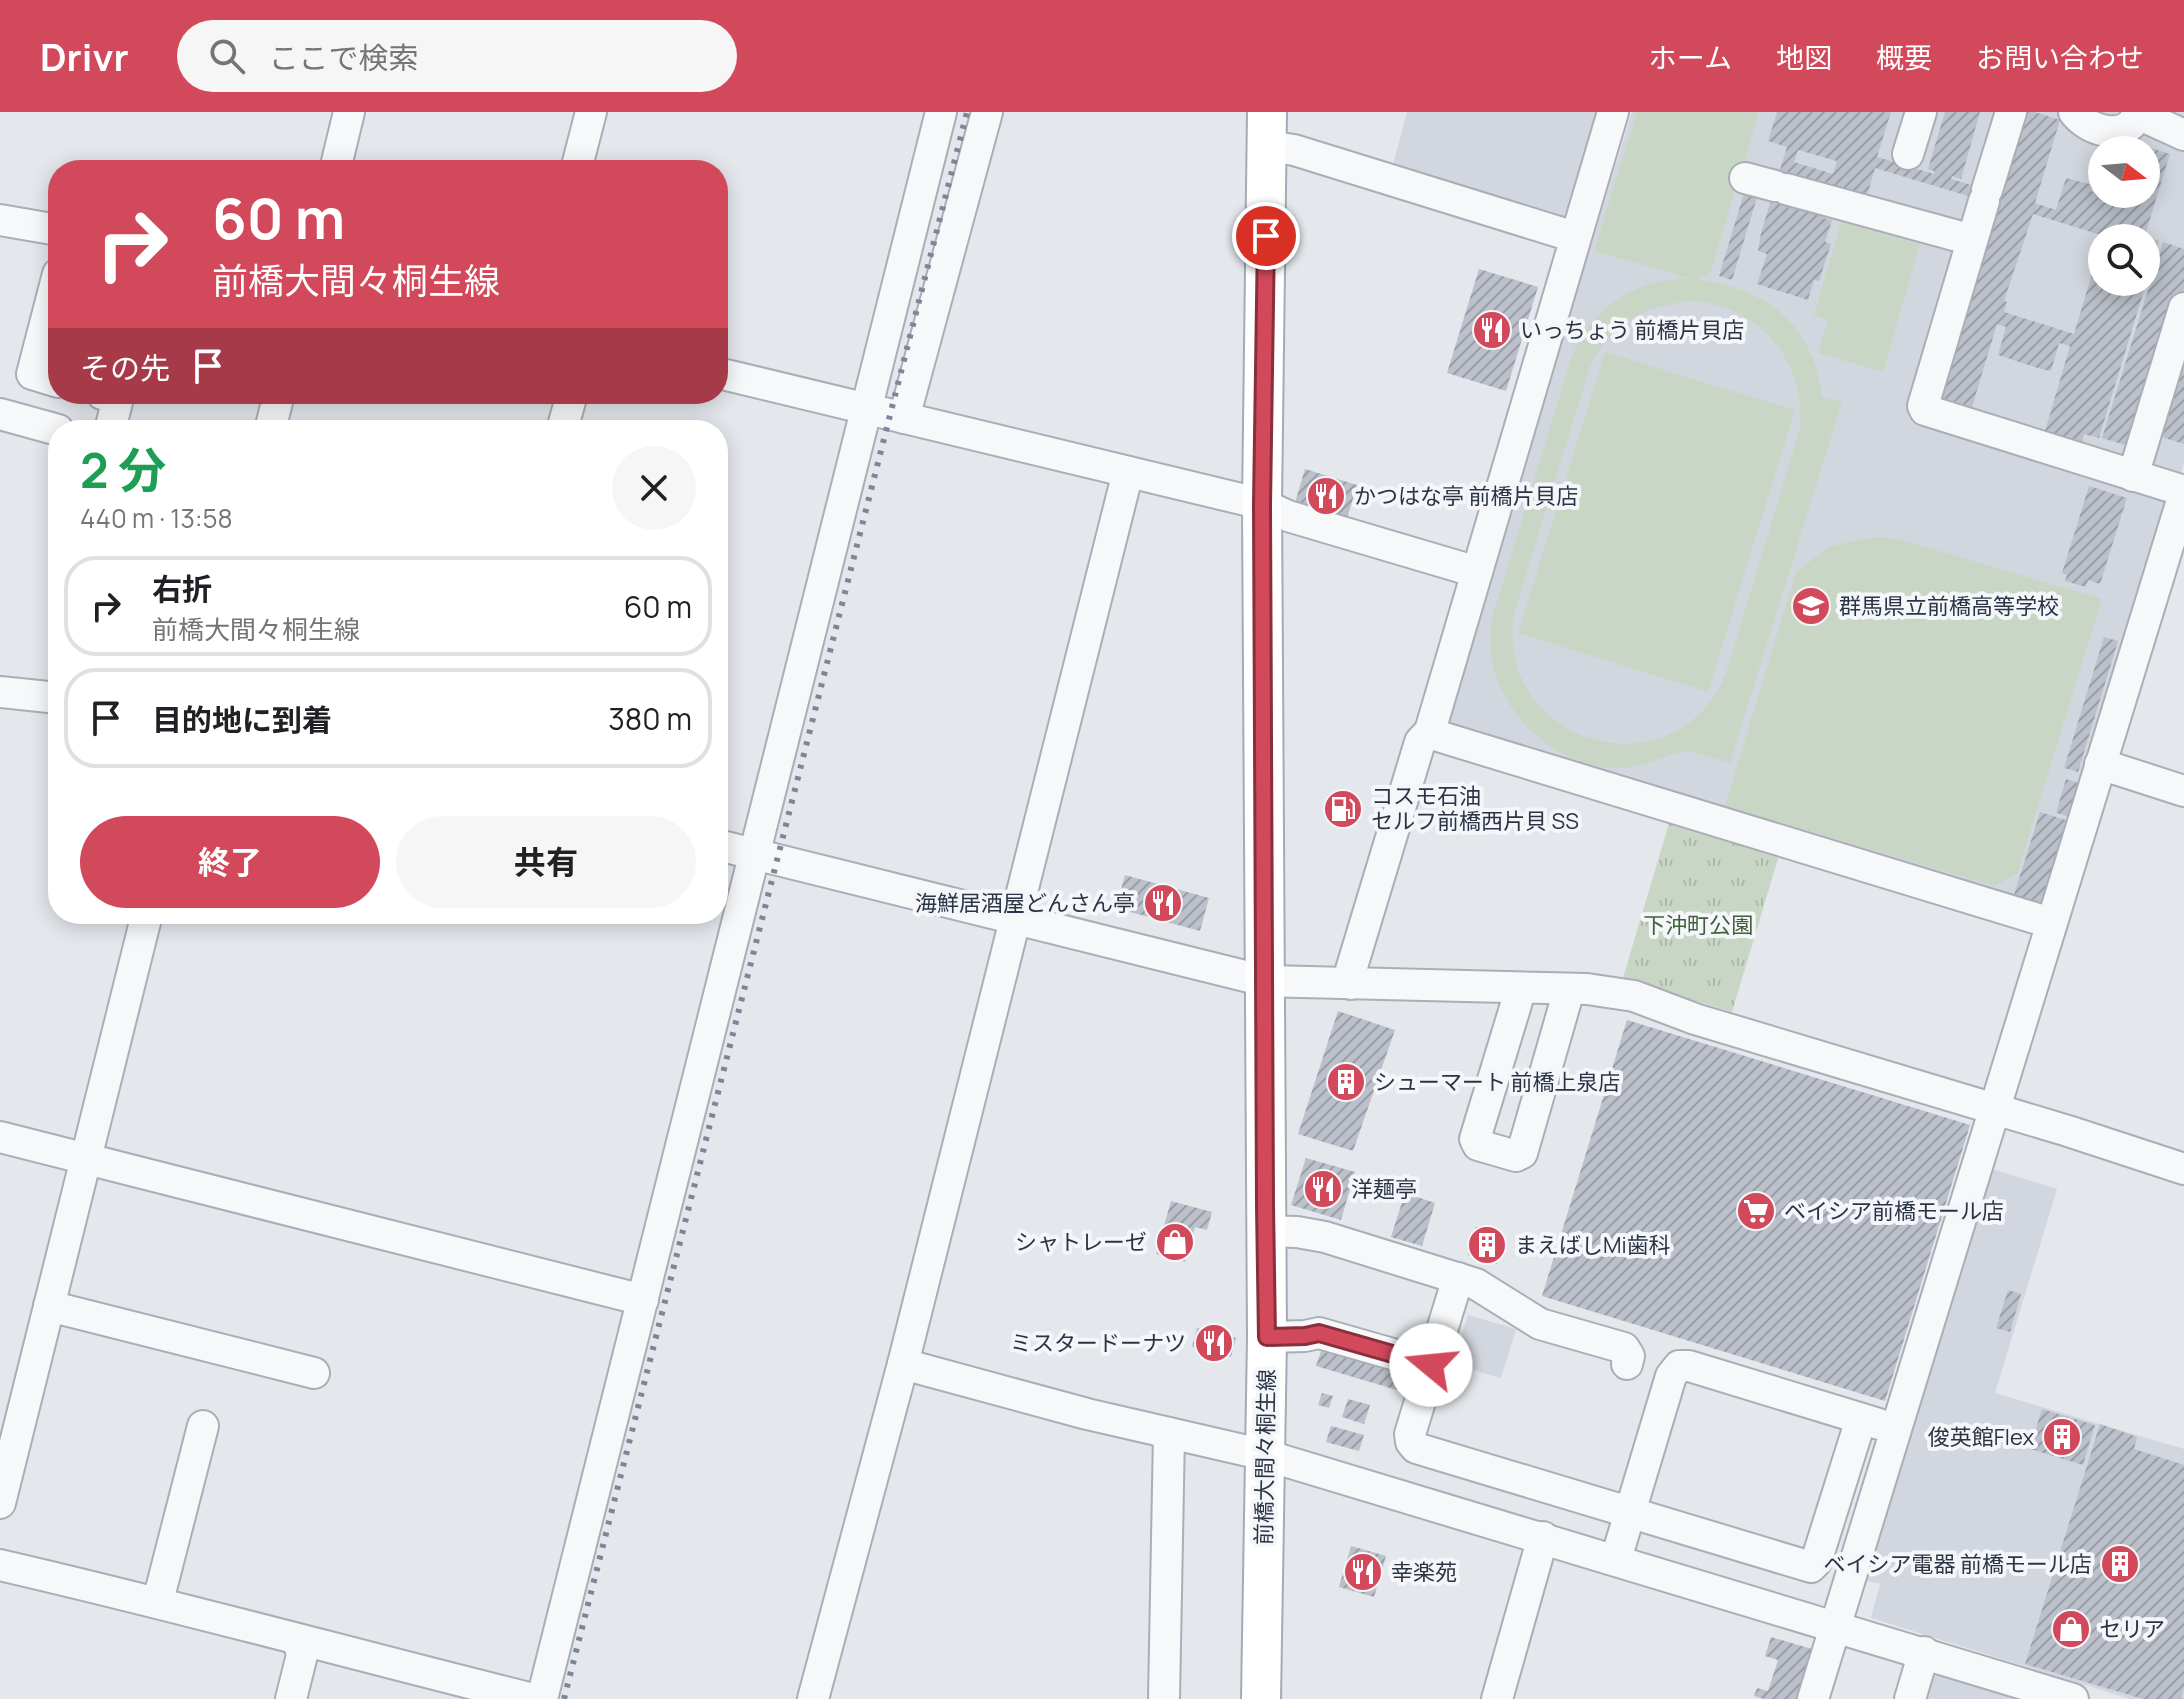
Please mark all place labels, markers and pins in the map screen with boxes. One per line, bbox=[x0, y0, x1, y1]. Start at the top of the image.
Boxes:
pin bbox=[1232, 202, 1300, 270]
restaurant icon: いっちょう 前橋片貝店 bbox=[1471, 309, 1513, 351]
place label: いっちょう 前橋片貝店 bbox=[1520, 315, 1744, 345]
restaurant icon: かつはな亭 前橋片貝店 bbox=[1305, 475, 1347, 517]
place label: かつはな亭 前橋片貝店 bbox=[1354, 481, 1578, 511]
school or university icon: 群馬県立前橋高等学校 bbox=[1790, 585, 1832, 627]
place label: 群馬県立前橋高等学校 bbox=[1839, 591, 2059, 621]
place label: コスモ石油 セルフ前橋西片貝 SS bbox=[1371, 781, 1579, 836]
fuel station icon: コスモ石油 セルフ前橋西片貝 SS bbox=[1322, 788, 1364, 830]
restaurant icon: 海鮮居酒屋どんさん亭 bbox=[1142, 882, 1184, 924]
place label: 海鮮居酒屋どんさん亭 bbox=[915, 888, 1135, 918]
building icon: シューマート 前橋上泉店 bbox=[1325, 1061, 1367, 1103]
place label: シューマート 前橋上泉店 bbox=[1374, 1067, 1620, 1097]
restaurant icon: 洋麺亭 bbox=[1302, 1168, 1344, 1210]
place label: 洋麺亭 bbox=[1351, 1174, 1417, 1204]
supermarket icon: ベイシア前橋モール店 bbox=[1735, 1190, 1777, 1232]
place label: ベイシア前橋モール店 bbox=[1784, 1196, 2004, 1226]
shop icon: シャトレーゼ bbox=[1154, 1221, 1196, 1263]
building icon: まえばしMi歯科 bbox=[1466, 1224, 1508, 1266]
place label: シャトレーゼ bbox=[1015, 1227, 1147, 1257]
place label: まえばしMi歯科 bbox=[1515, 1230, 1671, 1260]
restaurant icon: ミスタードーナツ bbox=[1193, 1322, 1235, 1364]
place label: ミスタードーナツ bbox=[1010, 1328, 1186, 1358]
building icon: 俊英館Flex bbox=[2041, 1416, 2083, 1458]
place label: 俊英館Flex bbox=[1928, 1422, 2034, 1452]
building icon: ベイシア電器 前橋モール店 bbox=[2099, 1543, 2141, 1585]
place label: ベイシア電器 前橋モール店 bbox=[1824, 1549, 2092, 1579]
restaurant icon: 幸楽苑 bbox=[1342, 1551, 1384, 1593]
place label: 幸楽苑 bbox=[1391, 1557, 1457, 1587]
shop icon: セリア bbox=[2050, 1608, 2092, 1650]
place label: セリア bbox=[2099, 1614, 2165, 1644]

